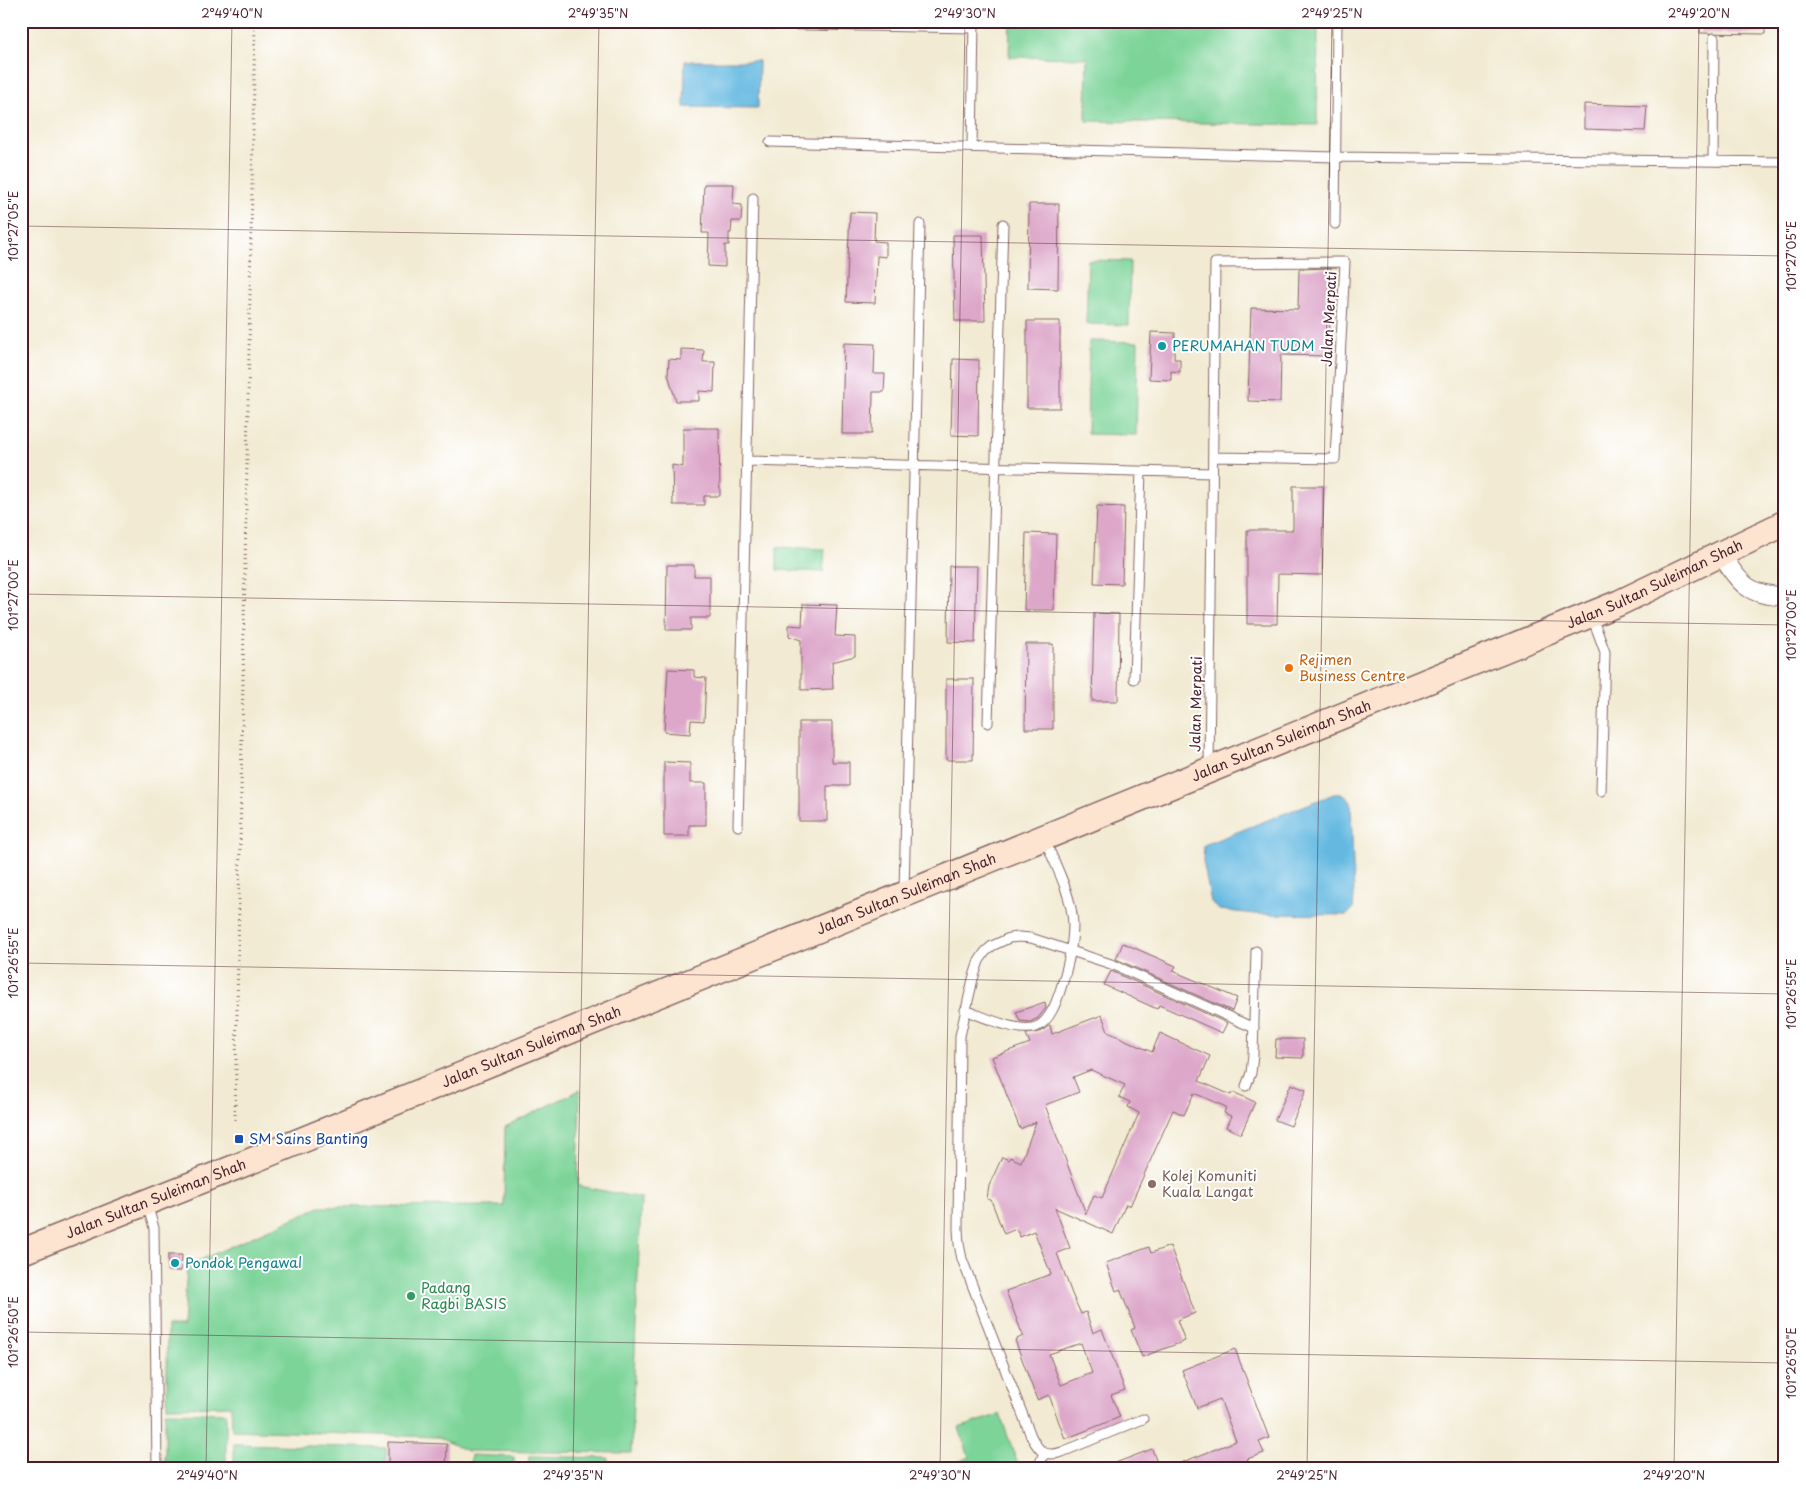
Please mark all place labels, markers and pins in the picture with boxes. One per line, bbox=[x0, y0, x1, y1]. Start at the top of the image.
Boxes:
place label: PERUMAHAN TUDM bbox=[1172, 335, 1314, 356]
marker: PERUMAHAN TUDM bbox=[1156, 340, 1168, 352]
place label: Rejimen Business Centre bbox=[1299, 649, 1406, 686]
marker: Rejimen Business Centre bbox=[1283, 662, 1295, 674]
place label: SM Sains Banting bbox=[249, 1128, 368, 1149]
marker: SM Sains Banting bbox=[233, 1133, 245, 1145]
place label: Kolej Komuniti Kuala Langat bbox=[1162, 1165, 1257, 1202]
marker: Kolej Komuniti Kuala Langat bbox=[1146, 1178, 1158, 1190]
place label: Pondok Pengawal bbox=[185, 1252, 302, 1273]
marker: Pondok Pengawal bbox=[169, 1257, 181, 1269]
place label: Padang Ragbi BASIS bbox=[421, 1277, 507, 1314]
marker: Padang Ragbi BASIS bbox=[405, 1290, 417, 1302]

